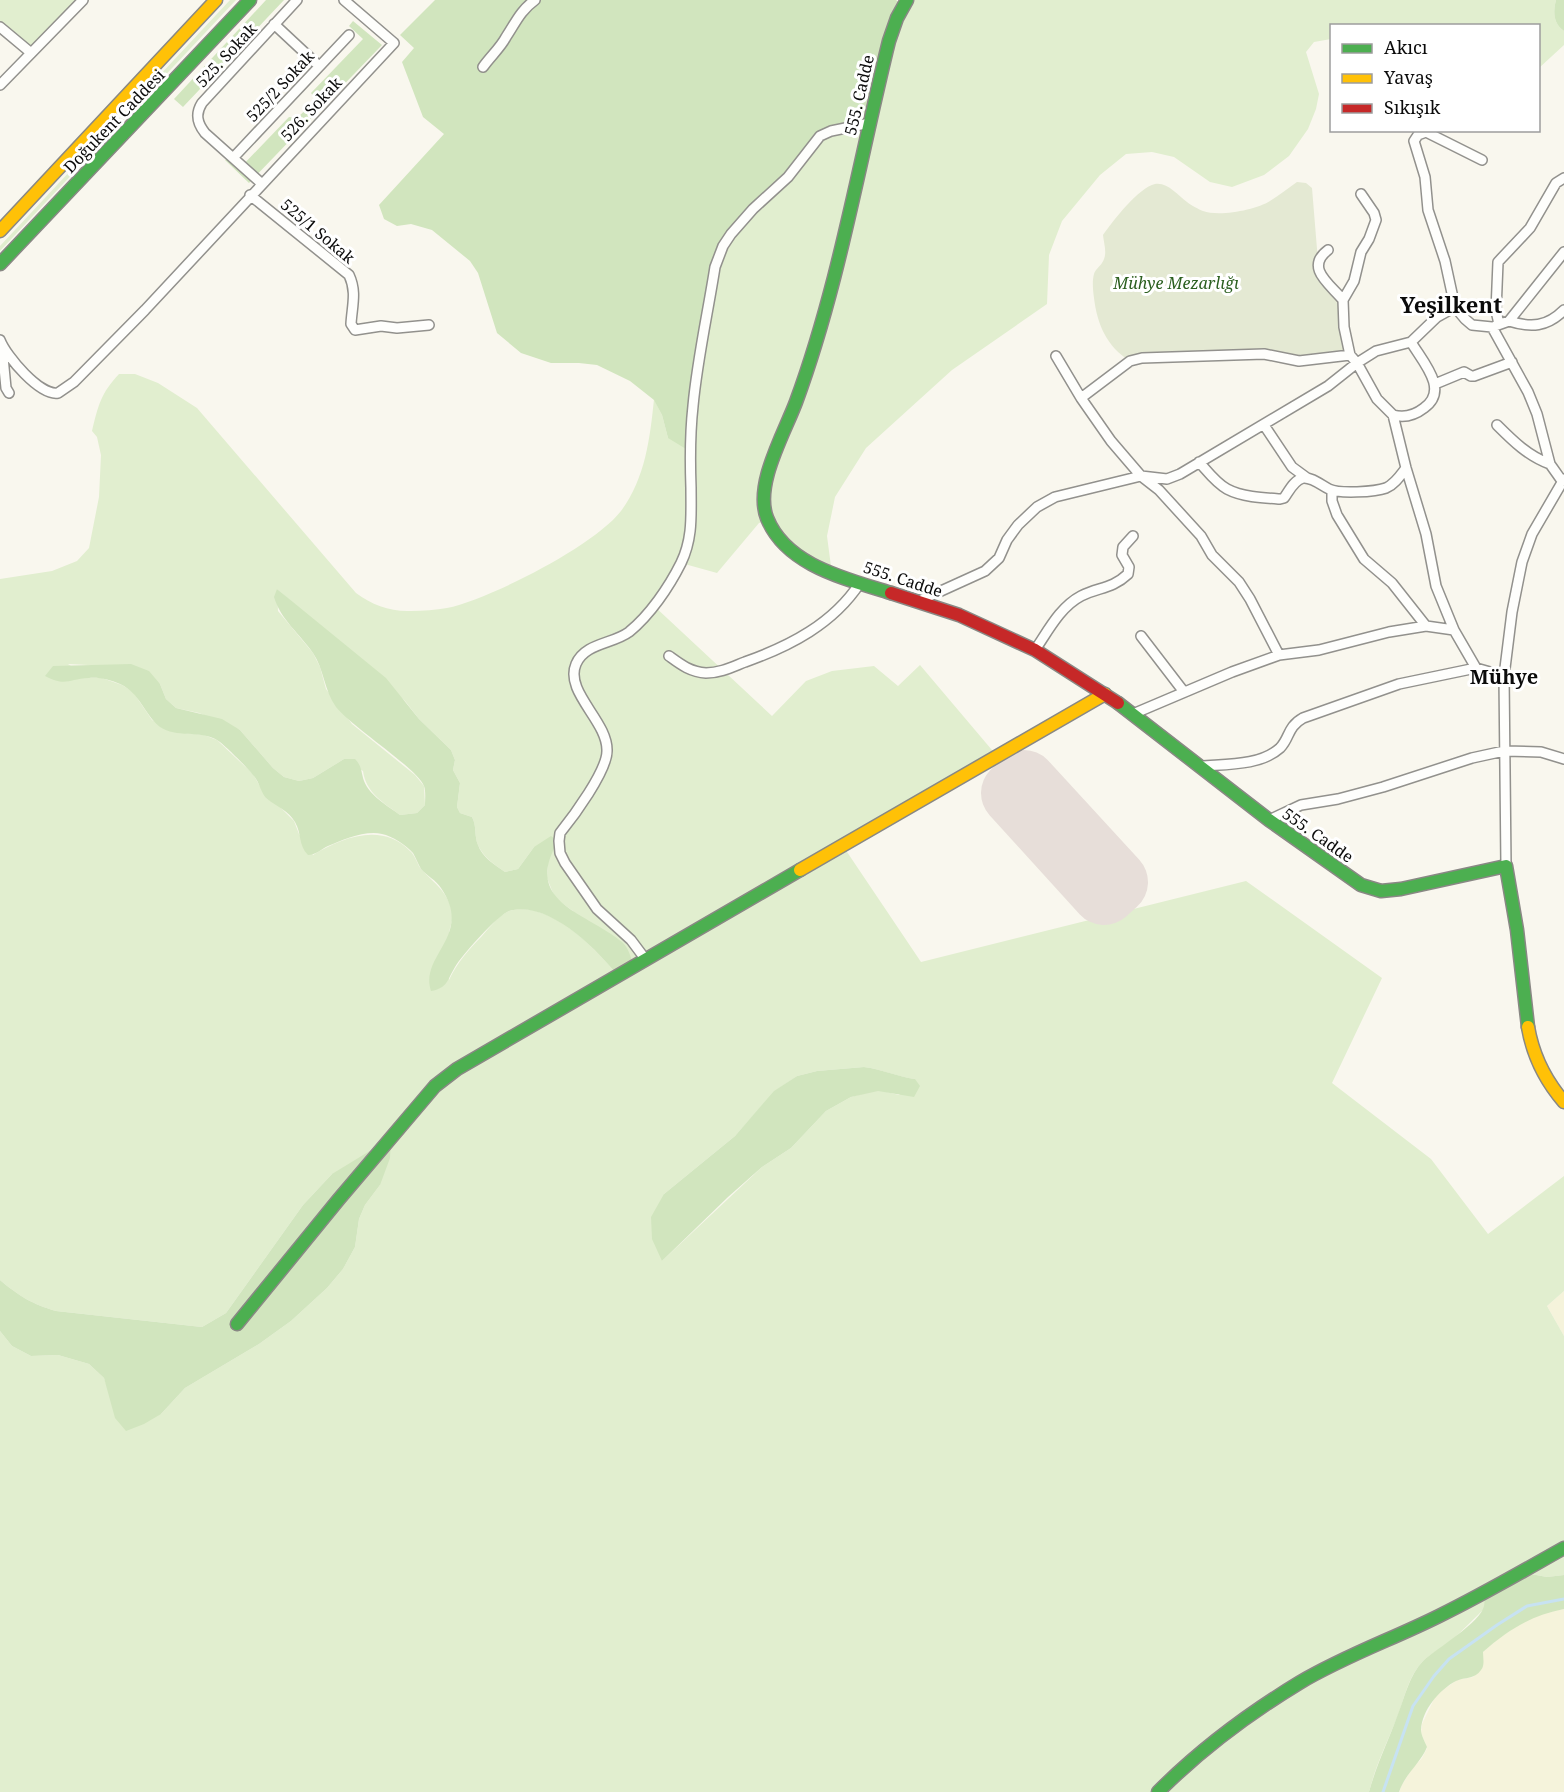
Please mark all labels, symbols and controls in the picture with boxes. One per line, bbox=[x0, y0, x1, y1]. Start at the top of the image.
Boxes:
street label: 525. Sokak bbox=[190, 18, 262, 92]
legend bbox=[1330, 24, 1540, 132]
text: Akıcı bbox=[1384, 35, 1428, 59]
street label: 525/2 Sokak bbox=[241, 45, 319, 126]
street label: 555. Cadde bbox=[839, 53, 879, 137]
street label: Doğukent Caddesi bbox=[59, 64, 169, 178]
text: Yavaş bbox=[1383, 65, 1433, 89]
street label: 526. Sokak bbox=[275, 72, 347, 146]
text: Sıkışık bbox=[1384, 95, 1441, 119]
street label: 525/1 Sokak bbox=[276, 194, 360, 269]
park label: Mühye Mezarlığı bbox=[1112, 272, 1239, 294]
district label: Yeşilkent bbox=[1400, 289, 1502, 319]
street label: 555. Cadde bbox=[861, 556, 945, 602]
district label: Mühye bbox=[1470, 663, 1538, 690]
street label: 555. Cadde bbox=[1278, 802, 1358, 868]

